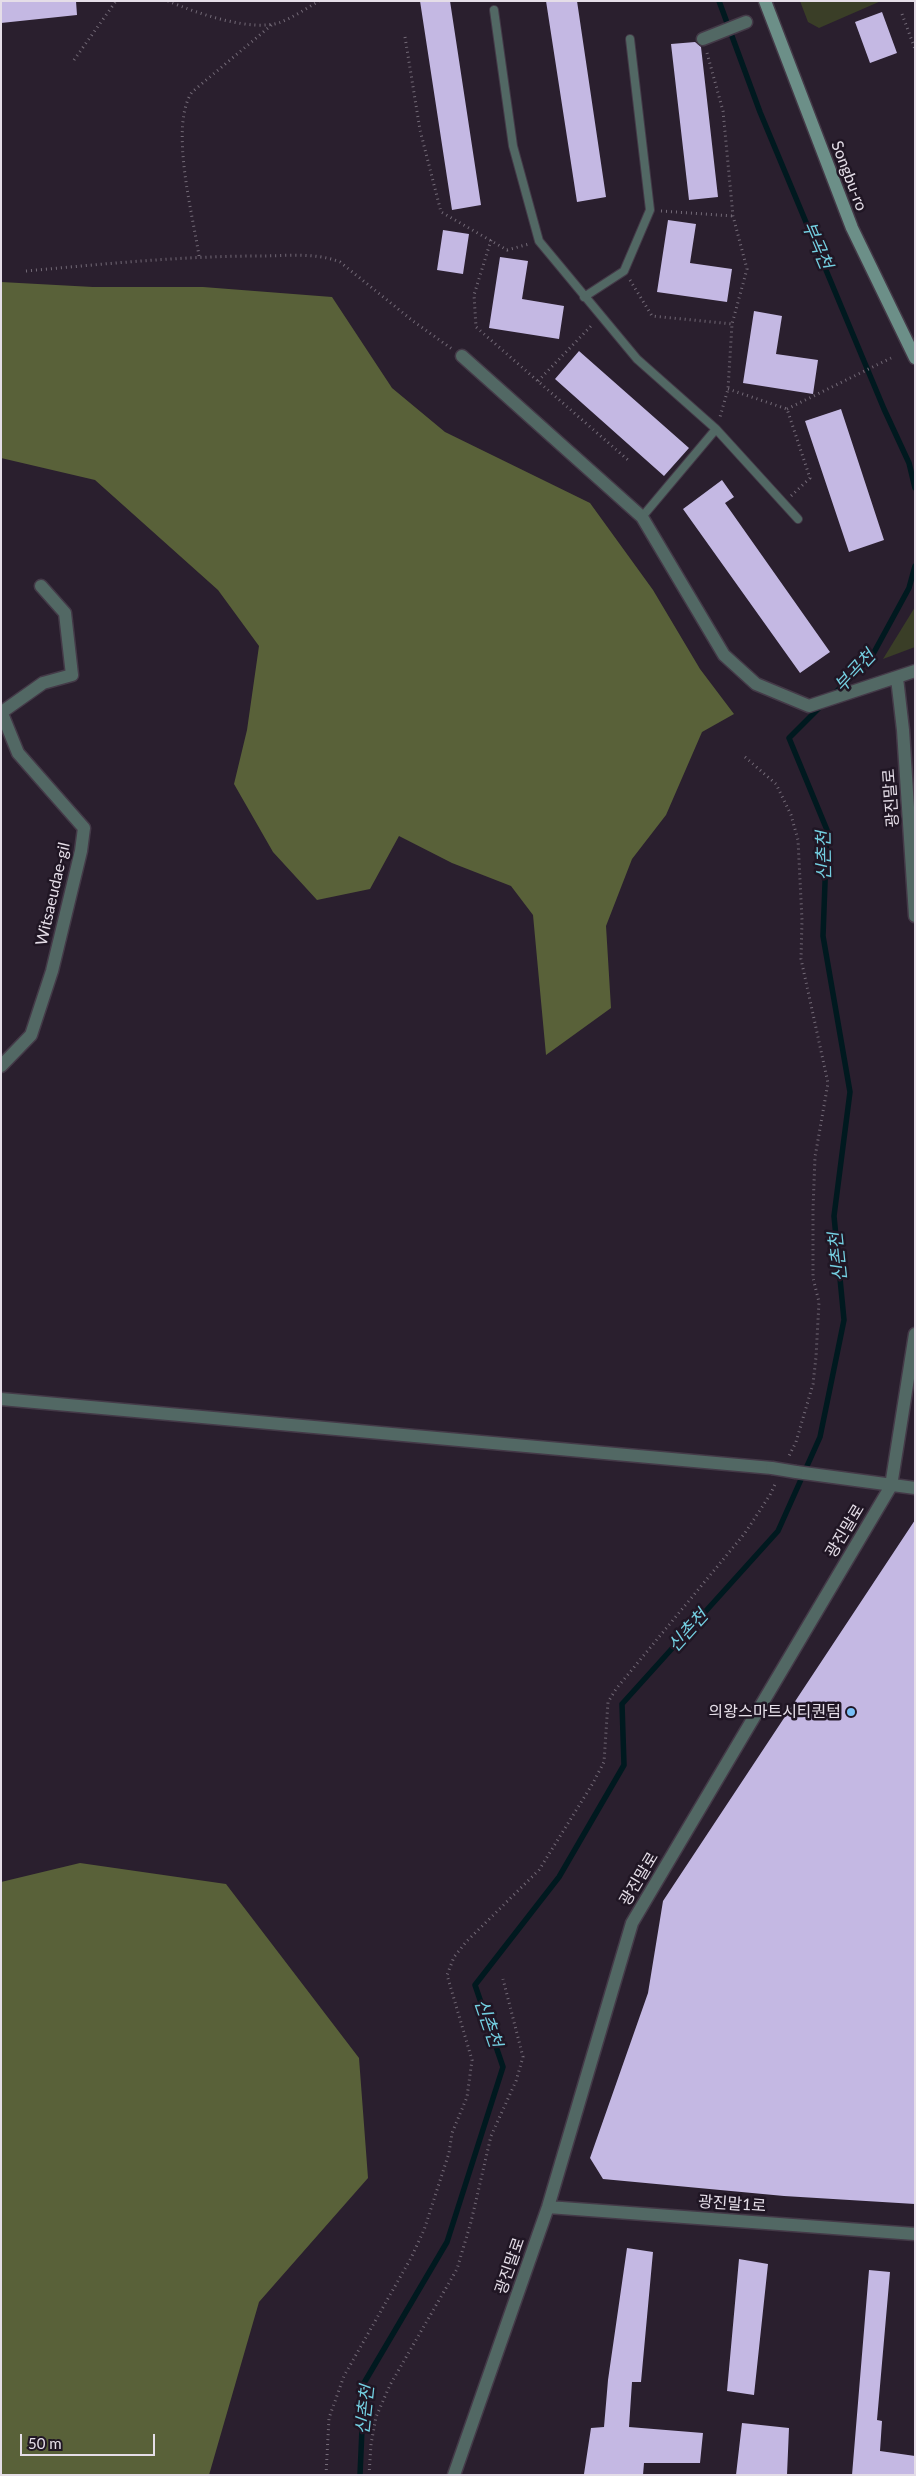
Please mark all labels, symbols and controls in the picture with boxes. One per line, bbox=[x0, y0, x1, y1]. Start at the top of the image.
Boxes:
street label: Songbu-ro bbox=[827, 138, 871, 214]
water label: 부곡천 bbox=[797, 218, 837, 272]
water label: 부곡천 bbox=[830, 645, 880, 697]
street label: 광진말로 bbox=[879, 768, 903, 828]
water label: 신촌천 bbox=[813, 831, 835, 881]
street label: Witsaeudae-gil bbox=[32, 840, 74, 948]
water label: 신촌천 bbox=[825, 1231, 851, 1283]
street label: 광진말로 bbox=[822, 1501, 868, 1561]
water label: 신촌천 bbox=[663, 1605, 713, 1657]
place label: 의왕스마트시티퀀텀 bbox=[709, 1702, 841, 1722]
marker: 의왕스마트시티퀀텀 bbox=[845, 1706, 857, 1718]
street label: 광진말로 bbox=[616, 1849, 662, 1909]
water label: 신촌천 bbox=[470, 1996, 506, 2050]
street label: 광진말1로 bbox=[697, 2192, 767, 2216]
street label: 광진말로 bbox=[491, 2235, 529, 2297]
water label: 신촌천 bbox=[352, 2384, 378, 2436]
scale bar bbox=[22, 2424, 158, 2456]
text: 50 m bbox=[28, 2434, 62, 2452]

